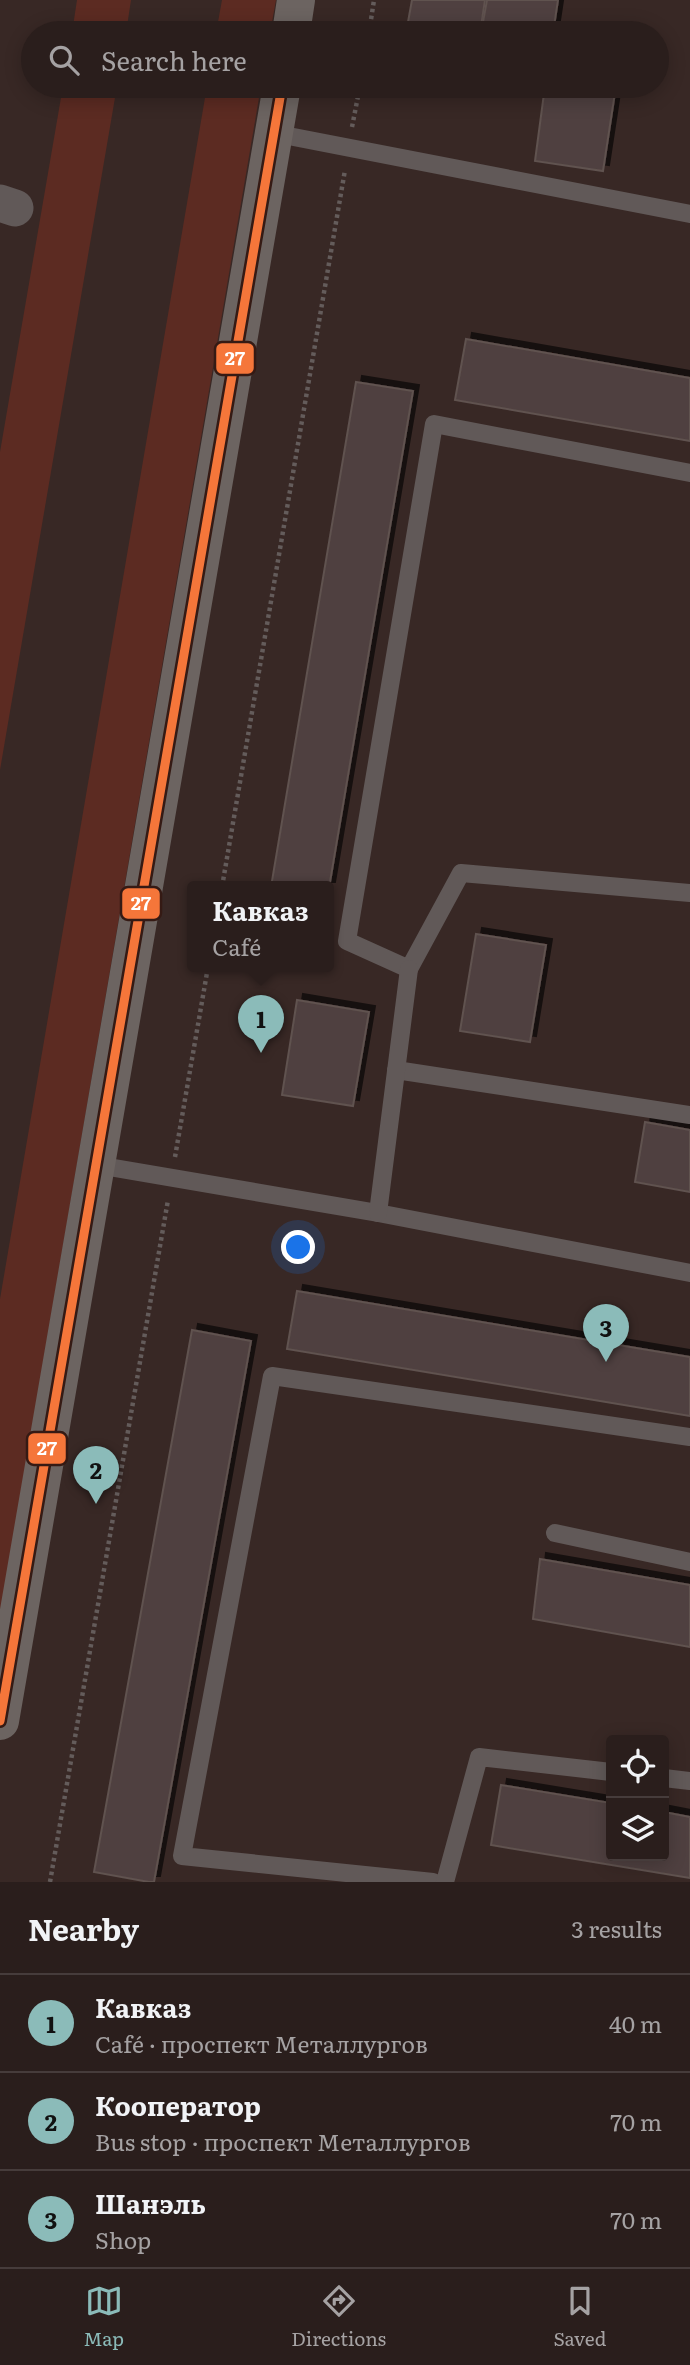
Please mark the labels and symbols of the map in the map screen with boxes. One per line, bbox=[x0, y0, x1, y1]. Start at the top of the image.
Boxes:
line badge: 27 bbox=[215, 342, 255, 375]
text: 27 bbox=[225, 343, 246, 371]
line badge: 27 bbox=[121, 887, 161, 920]
text: 27 bbox=[131, 888, 152, 916]
pin: 1 bbox=[238, 995, 284, 1053]
your location bbox=[281, 1230, 315, 1264]
pin: 3 bbox=[583, 1304, 629, 1362]
line badge: 27 bbox=[27, 1432, 67, 1465]
text: 27 bbox=[37, 1433, 58, 1461]
pin: 2 bbox=[73, 1446, 119, 1504]

